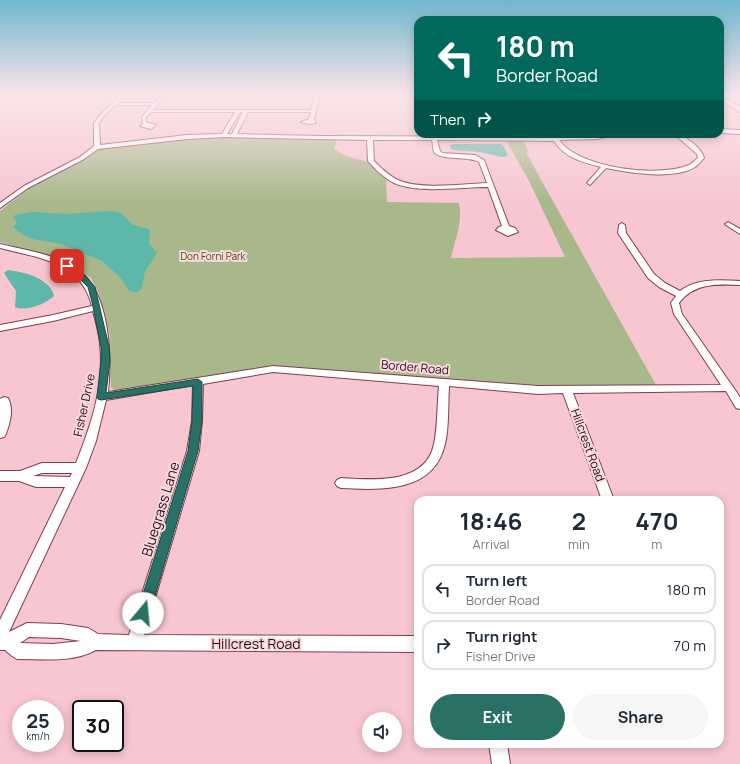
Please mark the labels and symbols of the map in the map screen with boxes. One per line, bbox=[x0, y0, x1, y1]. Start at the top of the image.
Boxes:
pin bbox=[50, 249, 84, 283]
park label: Don Forni Park bbox=[180, 249, 247, 263]
street label: Border Road bbox=[380, 356, 450, 378]
street label: Fisher Drive bbox=[69, 372, 99, 438]
street label: Hillcrest Road bbox=[567, 406, 609, 484]
street label: Bluegrass Lane bbox=[137, 459, 183, 559]
position arrow bbox=[122, 592, 164, 634]
street label: Hillcrest Road bbox=[211, 634, 301, 653]
speed limit sign: 30 bbox=[72, 700, 124, 752]

